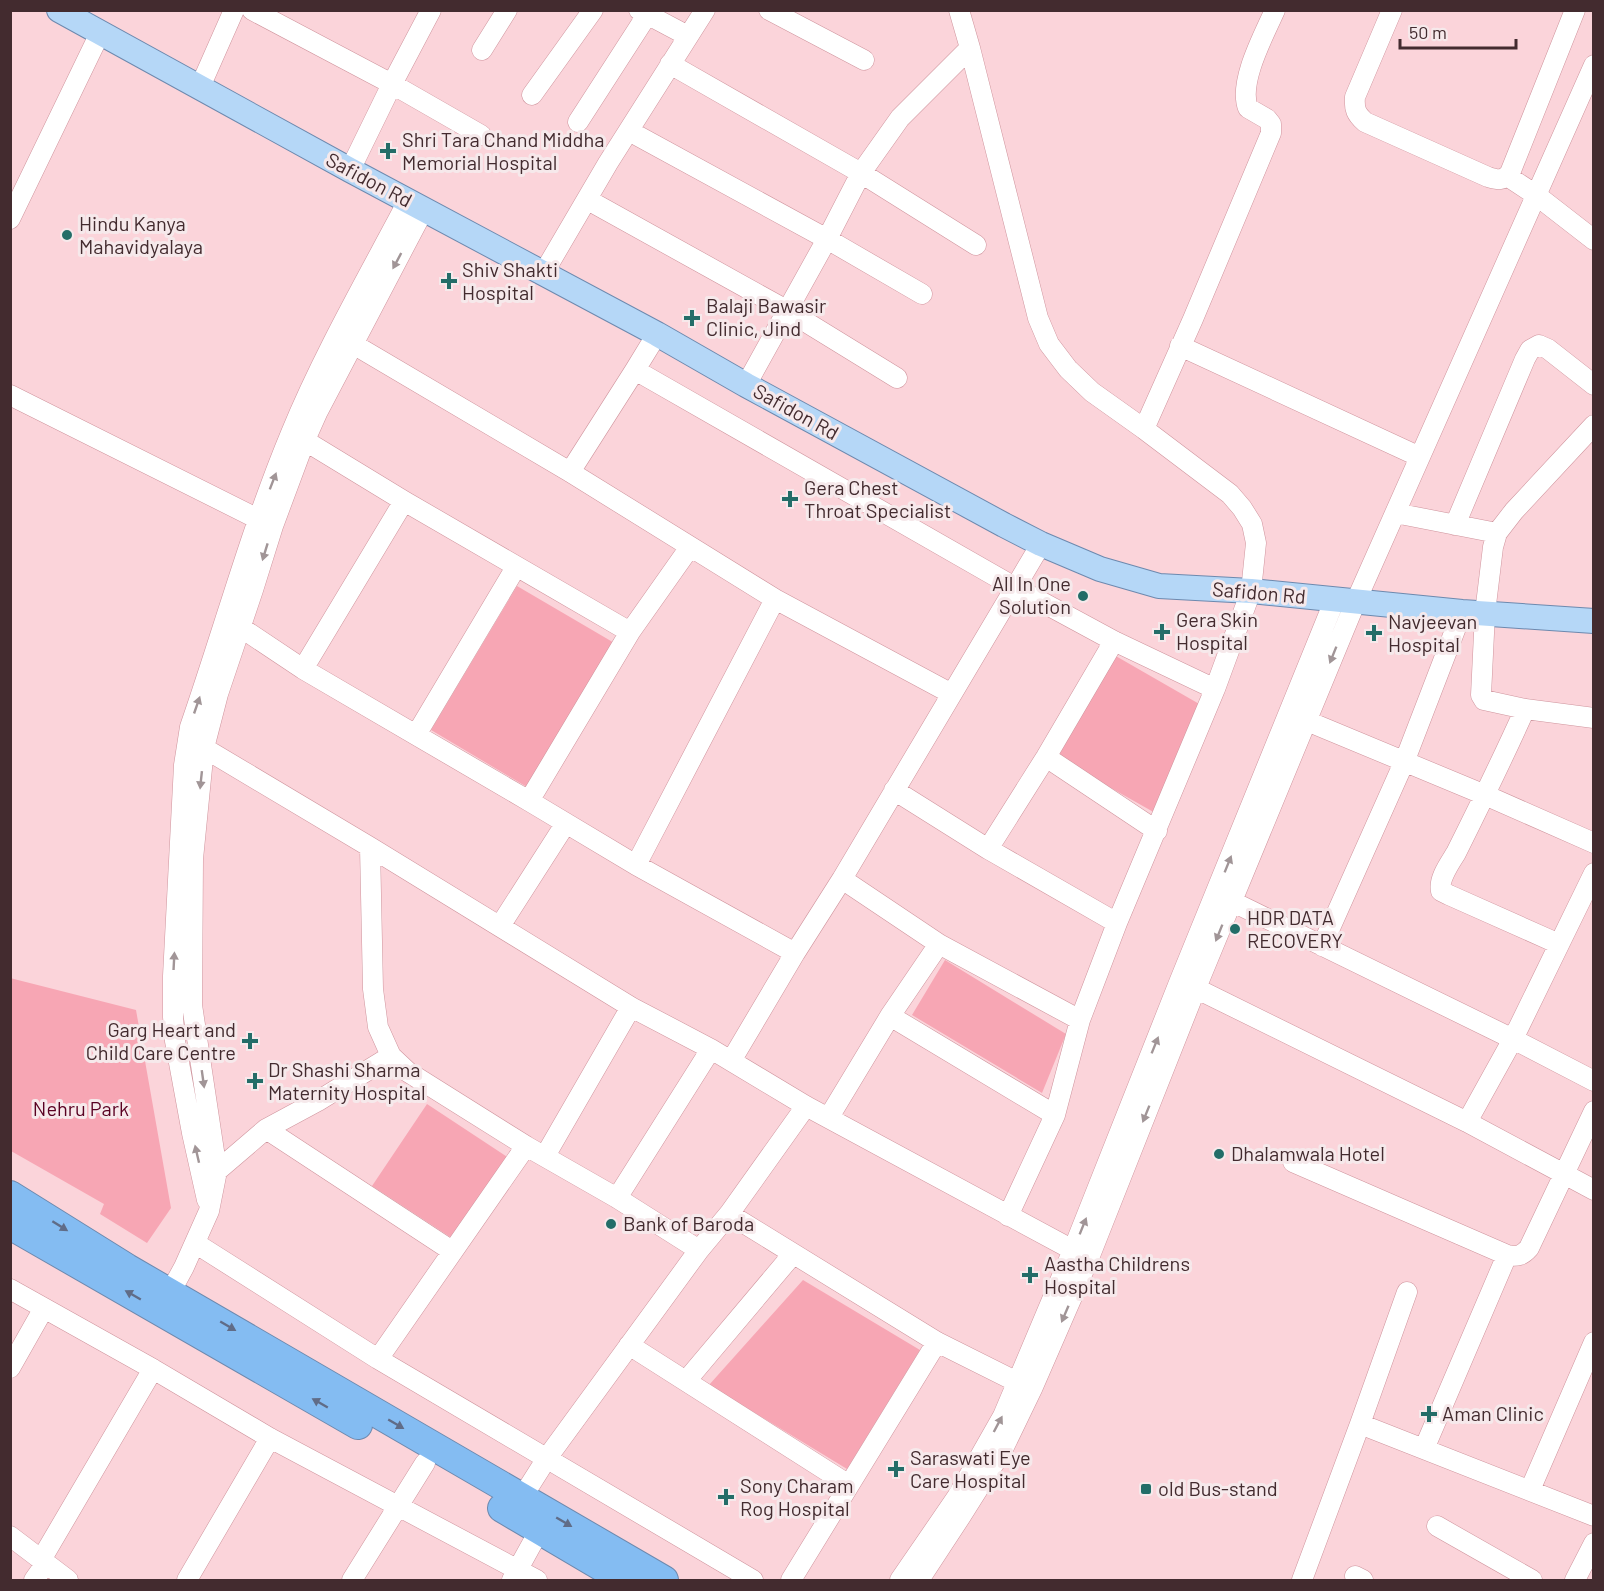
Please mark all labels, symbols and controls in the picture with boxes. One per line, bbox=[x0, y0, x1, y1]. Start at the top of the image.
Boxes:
scale bar bbox=[1400, 12, 1516, 50]
text: 50 m bbox=[1409, 21, 1447, 43]
place label: Shri Tara Chand Middha Memorial Hospital bbox=[402, 127, 605, 174]
marker: Shri Tara Chand Middha Memorial Hospital bbox=[379, 142, 397, 160]
street label: Safidon Rd bbox=[322, 147, 417, 212]
place label: Hindu Kanya Mahavidyalaya bbox=[79, 211, 203, 258]
marker: Hindu Kanya Mahavidyalaya bbox=[60, 228, 74, 242]
one-way arrow bbox=[392, 252, 402, 269]
place label: Shiv Shakti Hospital bbox=[462, 257, 558, 304]
marker: Shiv Shakti Hospital bbox=[440, 272, 458, 290]
place label: Balaji Bawasir Clinic, Jind bbox=[706, 293, 826, 340]
marker: Balaji Bawasir Clinic, Jind bbox=[683, 309, 701, 327]
street label: Safidon Rd bbox=[750, 378, 843, 444]
one-way arrow bbox=[268, 472, 278, 490]
place label: Gera Chest Throat Specialist bbox=[804, 475, 951, 522]
marker: Gera Chest Throat Specialist bbox=[781, 490, 799, 508]
one-way arrow bbox=[260, 543, 269, 561]
place label: All In One Solution bbox=[992, 571, 1071, 618]
street label: Safidon Rd bbox=[1211, 576, 1307, 608]
marker: All In One Solution bbox=[1076, 589, 1090, 603]
place label: Gera Skin Hospital bbox=[1176, 607, 1258, 654]
place label: Navjeevan Hospital bbox=[1388, 609, 1477, 656]
marker: Gera Skin Hospital bbox=[1153, 623, 1171, 641]
marker: Navjeevan Hospital bbox=[1365, 624, 1383, 642]
one-way arrow bbox=[1328, 647, 1338, 665]
one-way arrow bbox=[193, 696, 203, 714]
one-way arrow bbox=[196, 771, 206, 790]
one-way arrow bbox=[1224, 855, 1233, 873]
place label: HDR DATA RECOVERY bbox=[1247, 905, 1343, 952]
marker: HDR DATA RECOVERY bbox=[1228, 922, 1242, 936]
one-way arrow bbox=[1214, 924, 1224, 942]
one-way arrow bbox=[170, 952, 179, 971]
place label: Garg Heart and Child Care Centre bbox=[86, 1017, 236, 1064]
marker: Garg Heart and Child Care Centre bbox=[241, 1032, 259, 1050]
one-way arrow bbox=[1150, 1035, 1160, 1053]
place label: Dr Shashi Sharma Maternity Hospital bbox=[268, 1057, 426, 1104]
one-way arrow bbox=[198, 1069, 207, 1088]
marker: Dr Shashi Sharma Maternity Hospital bbox=[246, 1072, 264, 1090]
park label: Nehru Park bbox=[33, 1096, 129, 1120]
one-way arrow bbox=[1141, 1105, 1151, 1123]
place label: Dhalamwala Hotel bbox=[1231, 1141, 1385, 1165]
one-way arrow bbox=[192, 1144, 201, 1163]
marker: Dhalamwala Hotel bbox=[1212, 1147, 1226, 1161]
place label: Bank of Baroda bbox=[623, 1211, 754, 1235]
marker: Bank of Baroda bbox=[604, 1217, 618, 1231]
one-way arrow bbox=[1079, 1217, 1088, 1235]
one-way arrow bbox=[52, 1220, 68, 1231]
place label: Aastha Childrens Hospital bbox=[1044, 1251, 1190, 1298]
marker: Aastha Childrens Hospital bbox=[1021, 1266, 1039, 1284]
one-way arrow bbox=[124, 1291, 141, 1301]
one-way arrow bbox=[1060, 1305, 1070, 1323]
one-way arrow bbox=[220, 1321, 237, 1331]
one-way arrow bbox=[311, 1398, 328, 1408]
place label: Aman Clinic bbox=[1442, 1401, 1544, 1425]
marker: Aman Clinic bbox=[1420, 1405, 1438, 1423]
one-way arrow bbox=[993, 1416, 1003, 1433]
one-way arrow bbox=[388, 1419, 405, 1429]
place label: Saraswati Eye Care Hospital bbox=[910, 1445, 1031, 1492]
marker: Saraswati Eye Care Hospital bbox=[887, 1460, 905, 1478]
place label: Sony Charam Rog Hospital bbox=[740, 1473, 854, 1520]
place label: old Bus-stand bbox=[1158, 1476, 1278, 1500]
marker: old Bus-stand bbox=[1139, 1482, 1153, 1496]
marker: Sony Charam Rog Hospital bbox=[717, 1488, 735, 1506]
one-way arrow bbox=[556, 1517, 573, 1527]

